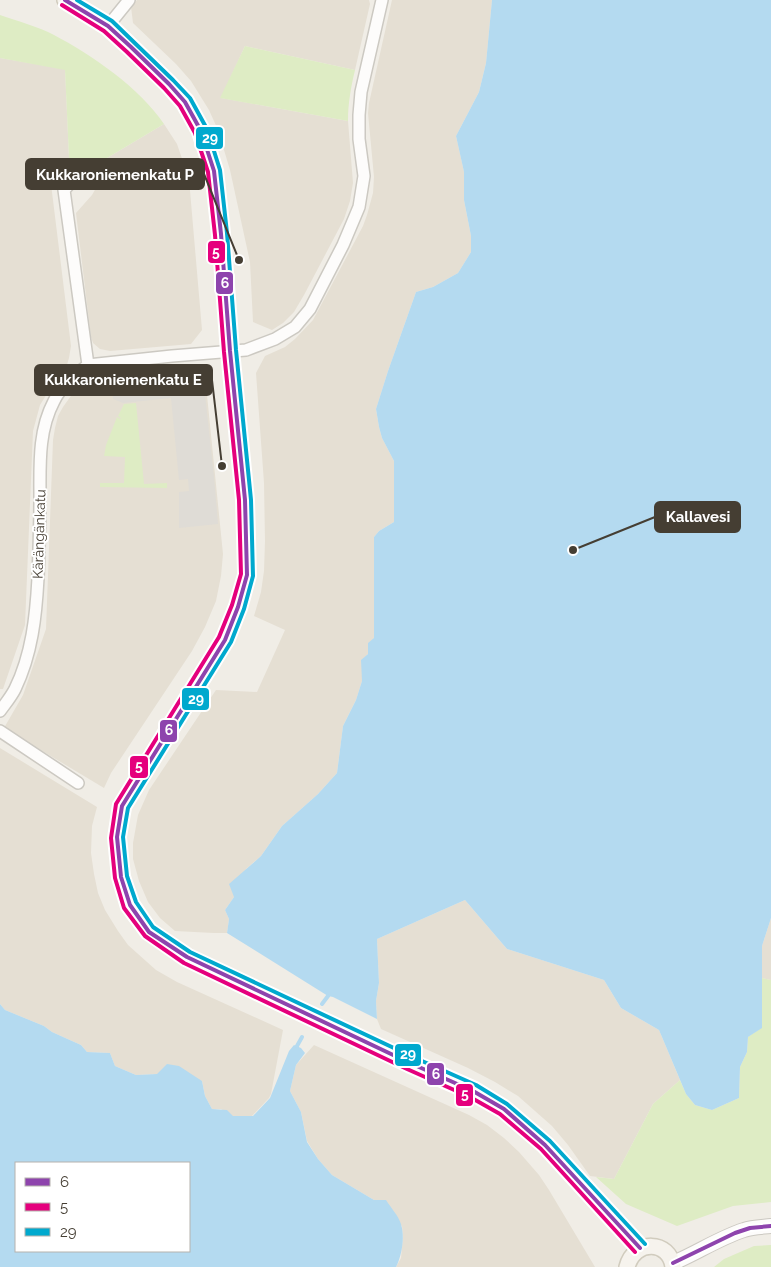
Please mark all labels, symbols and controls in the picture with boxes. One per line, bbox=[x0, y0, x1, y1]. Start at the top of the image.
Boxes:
line badge: 29 bbox=[195, 126, 224, 150]
text: 29 bbox=[202, 130, 218, 146]
callout: Kukkaroniemenkatu P bbox=[26, 159, 204, 189]
text: Kukkaroniemenkatu P bbox=[36, 166, 195, 184]
line badge: 5 bbox=[207, 240, 226, 264]
text: 5 bbox=[212, 244, 220, 260]
line badge: 6 bbox=[215, 271, 234, 295]
text: 6 bbox=[221, 275, 229, 291]
callout: Kukkaroniemenkatu E bbox=[35, 365, 212, 395]
text: Kukkaroniemenkatu E bbox=[44, 371, 202, 389]
street label: Kärängänkatu bbox=[29, 489, 49, 579]
callout: Kallavesi bbox=[655, 502, 740, 532]
text: Kallavesi bbox=[666, 508, 730, 526]
line badge: 29 bbox=[181, 687, 210, 711]
text: 29 bbox=[188, 691, 204, 707]
line badge: 6 bbox=[159, 719, 178, 743]
text: 6 bbox=[165, 722, 173, 738]
line badge: 5 bbox=[129, 755, 149, 779]
text: 5 bbox=[135, 758, 143, 774]
line badge: 29 bbox=[394, 1043, 422, 1067]
text: 29 bbox=[400, 1046, 416, 1062]
line badge: 6 bbox=[426, 1062, 445, 1086]
text: 6 bbox=[432, 1066, 440, 1082]
line badge: 5 bbox=[455, 1083, 474, 1107]
text: 5 bbox=[461, 1086, 469, 1102]
legend bbox=[15, 1162, 190, 1252]
text: 6 bbox=[60, 1173, 69, 1191]
text: 5 bbox=[60, 1198, 68, 1216]
text: 29 bbox=[60, 1223, 77, 1241]

